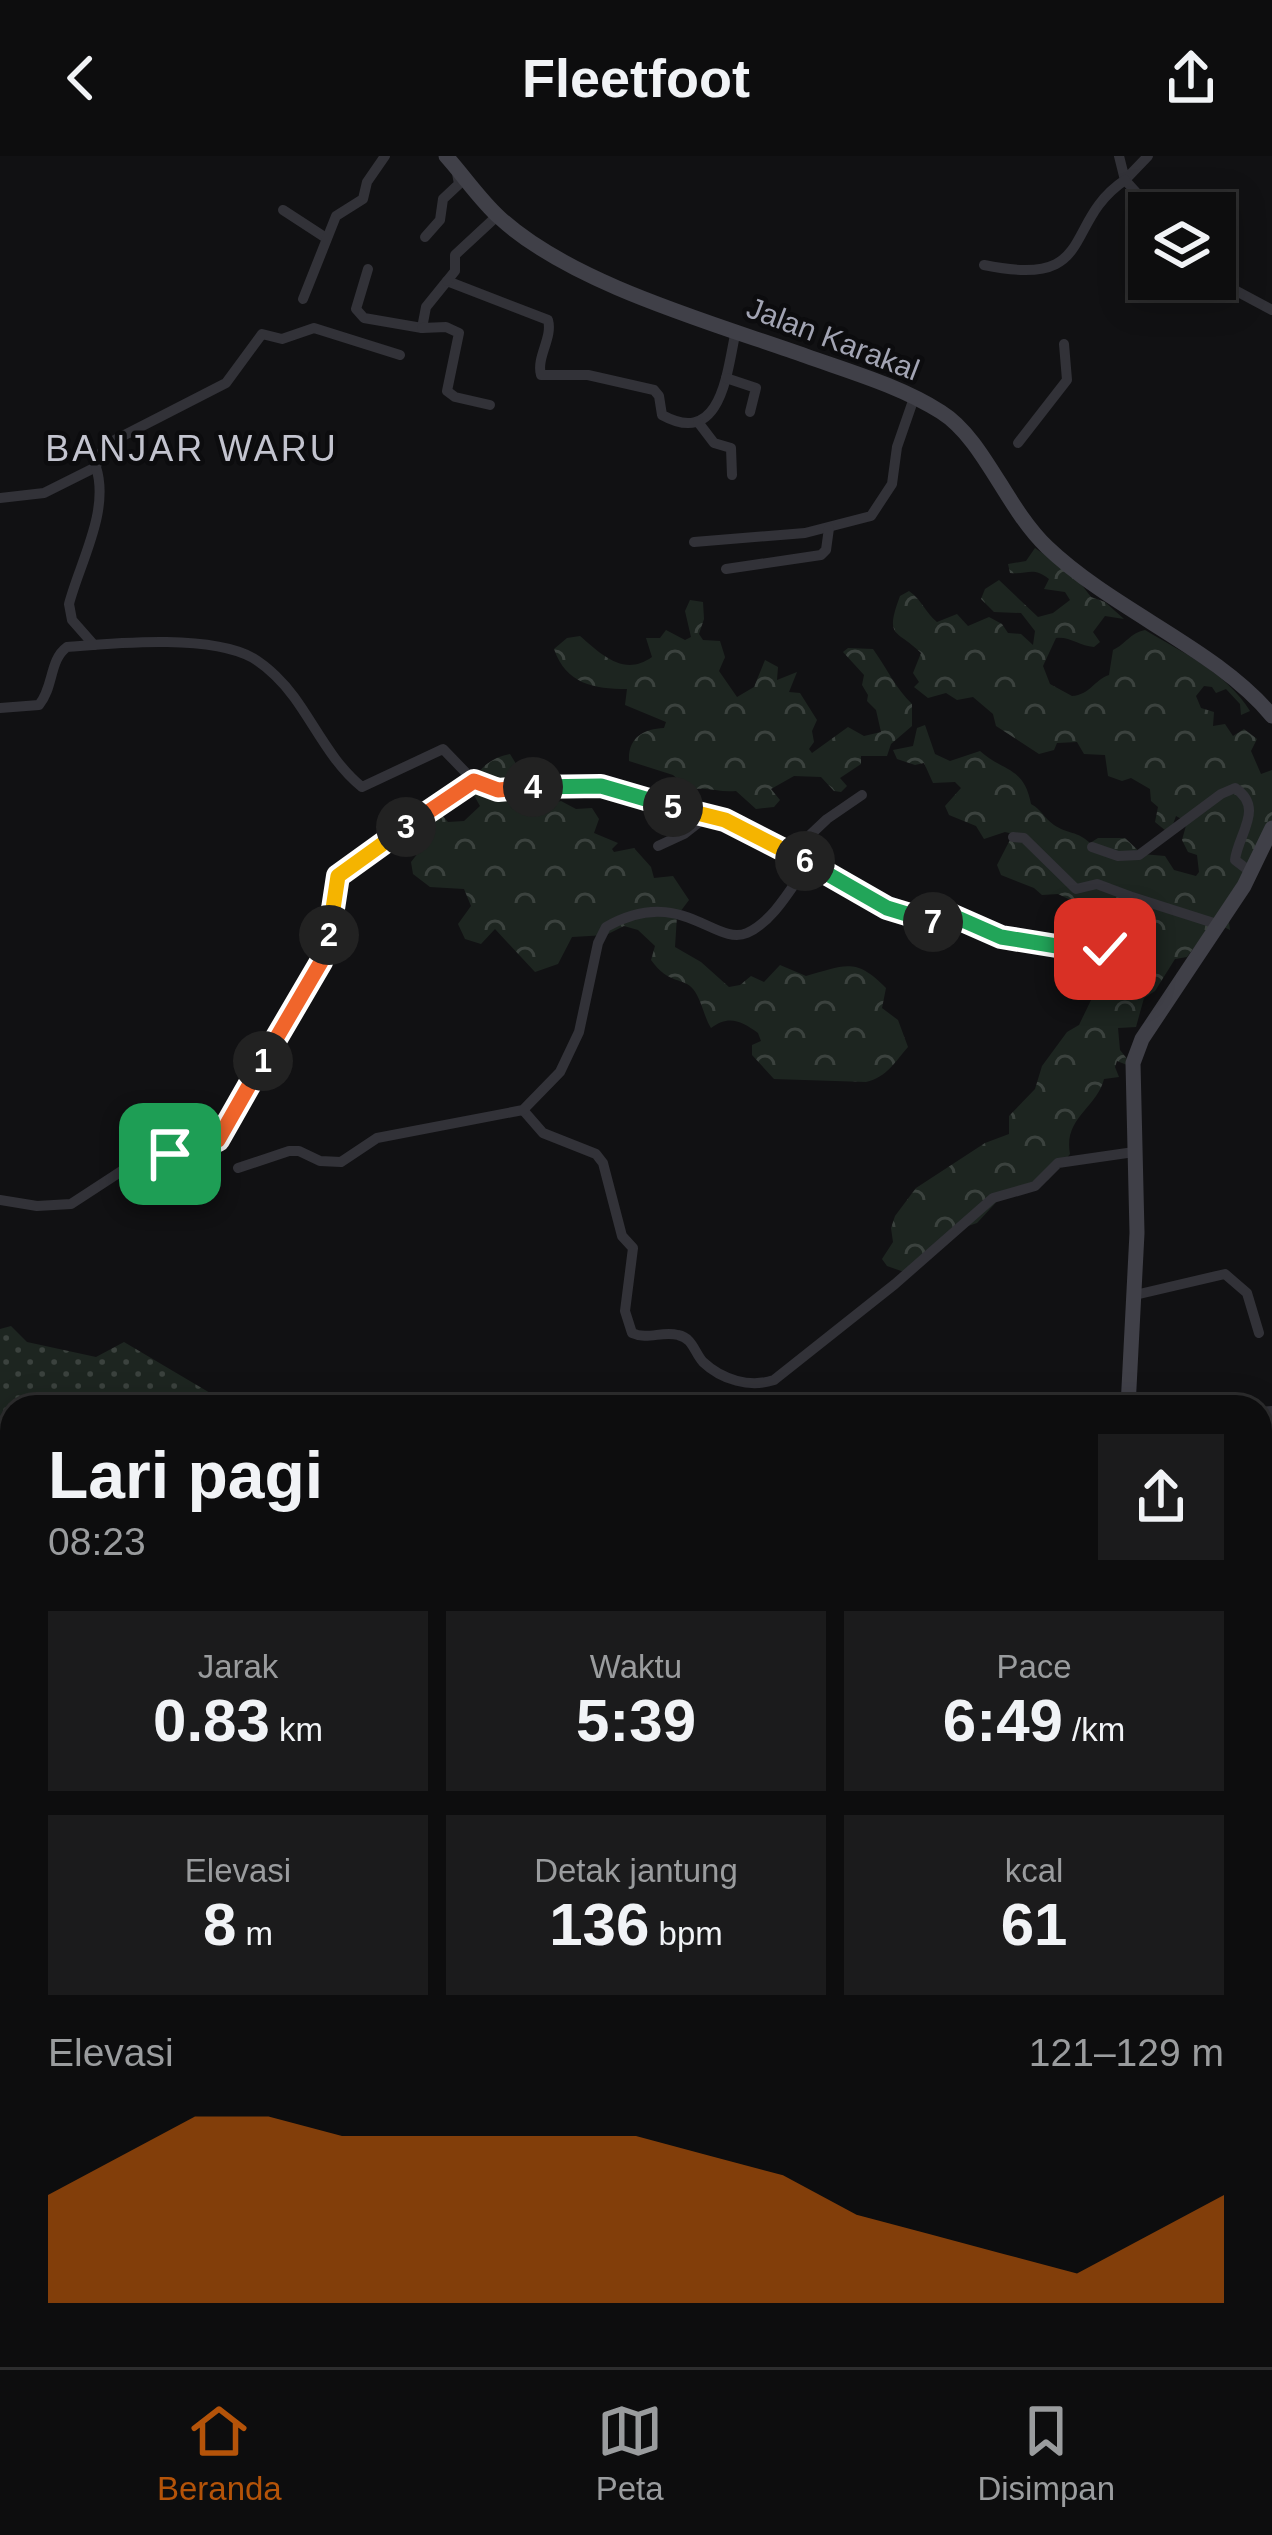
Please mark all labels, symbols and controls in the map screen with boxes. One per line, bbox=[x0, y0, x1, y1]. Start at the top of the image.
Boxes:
icon: back bbox=[48, 45, 114, 111]
icon: share bbox=[1158, 45, 1224, 111]
text: Fleetfoot bbox=[522, 48, 750, 108]
map controls bbox=[1128, 192, 1236, 300]
button: layers bbox=[1128, 192, 1236, 300]
street label: Jalan Karakal bbox=[742, 291, 924, 387]
district label: BANJAR WARU bbox=[45, 428, 339, 469]
pin: 4 bbox=[503, 757, 563, 817]
text: 4 bbox=[524, 768, 542, 805]
pin: 5 bbox=[643, 777, 703, 837]
text: 5 bbox=[664, 788, 682, 825]
pin: 3 bbox=[376, 797, 436, 857]
text: 3 bbox=[397, 808, 415, 845]
pin: 6 bbox=[775, 831, 835, 891]
text: 6 bbox=[796, 842, 814, 879]
pin: 7 bbox=[903, 892, 963, 952]
pin bbox=[1054, 898, 1156, 1000]
text: 7 bbox=[924, 903, 942, 940]
pin: 2 bbox=[299, 905, 359, 965]
text: 2 bbox=[320, 916, 338, 953]
icon: check bbox=[1072, 916, 1138, 982]
pin: 1 bbox=[233, 1031, 293, 1091]
text: 1 bbox=[254, 1042, 272, 1079]
pin bbox=[119, 1103, 221, 1205]
icon: arrive bbox=[137, 1121, 203, 1187]
button: share bbox=[1098, 1434, 1224, 1560]
text: Lari pagi bbox=[48, 1438, 323, 1512]
text: 08:23 bbox=[48, 1520, 146, 1563]
text: Jarak bbox=[198, 1648, 278, 1685]
text: Waktu bbox=[590, 1648, 682, 1685]
text: Pace bbox=[996, 1648, 1072, 1685]
text: 0.83 bbox=[153, 1687, 270, 1754]
text: 5:39 bbox=[576, 1687, 696, 1754]
text: 6:49 bbox=[943, 1687, 1063, 1754]
text: km bbox=[270, 1711, 323, 1748]
text: /km bbox=[1063, 1711, 1125, 1748]
text: Elevasi bbox=[185, 1852, 291, 1889]
text: Detak jantung bbox=[534, 1852, 738, 1889]
text: kcal bbox=[1005, 1852, 1063, 1889]
text: 8 bbox=[203, 1891, 236, 1958]
text: 136 bbox=[549, 1891, 649, 1958]
text: 61 bbox=[1001, 1891, 1067, 1958]
text: m bbox=[236, 1915, 273, 1952]
text: bpm bbox=[649, 1915, 723, 1952]
text: Elevasi bbox=[48, 2031, 174, 2074]
text: 121–129 m bbox=[1029, 2031, 1224, 2074]
tab: Beranda bbox=[157, 2398, 282, 2508]
tab: Peta bbox=[596, 2398, 664, 2508]
tab: Disimpan bbox=[977, 2398, 1115, 2508]

